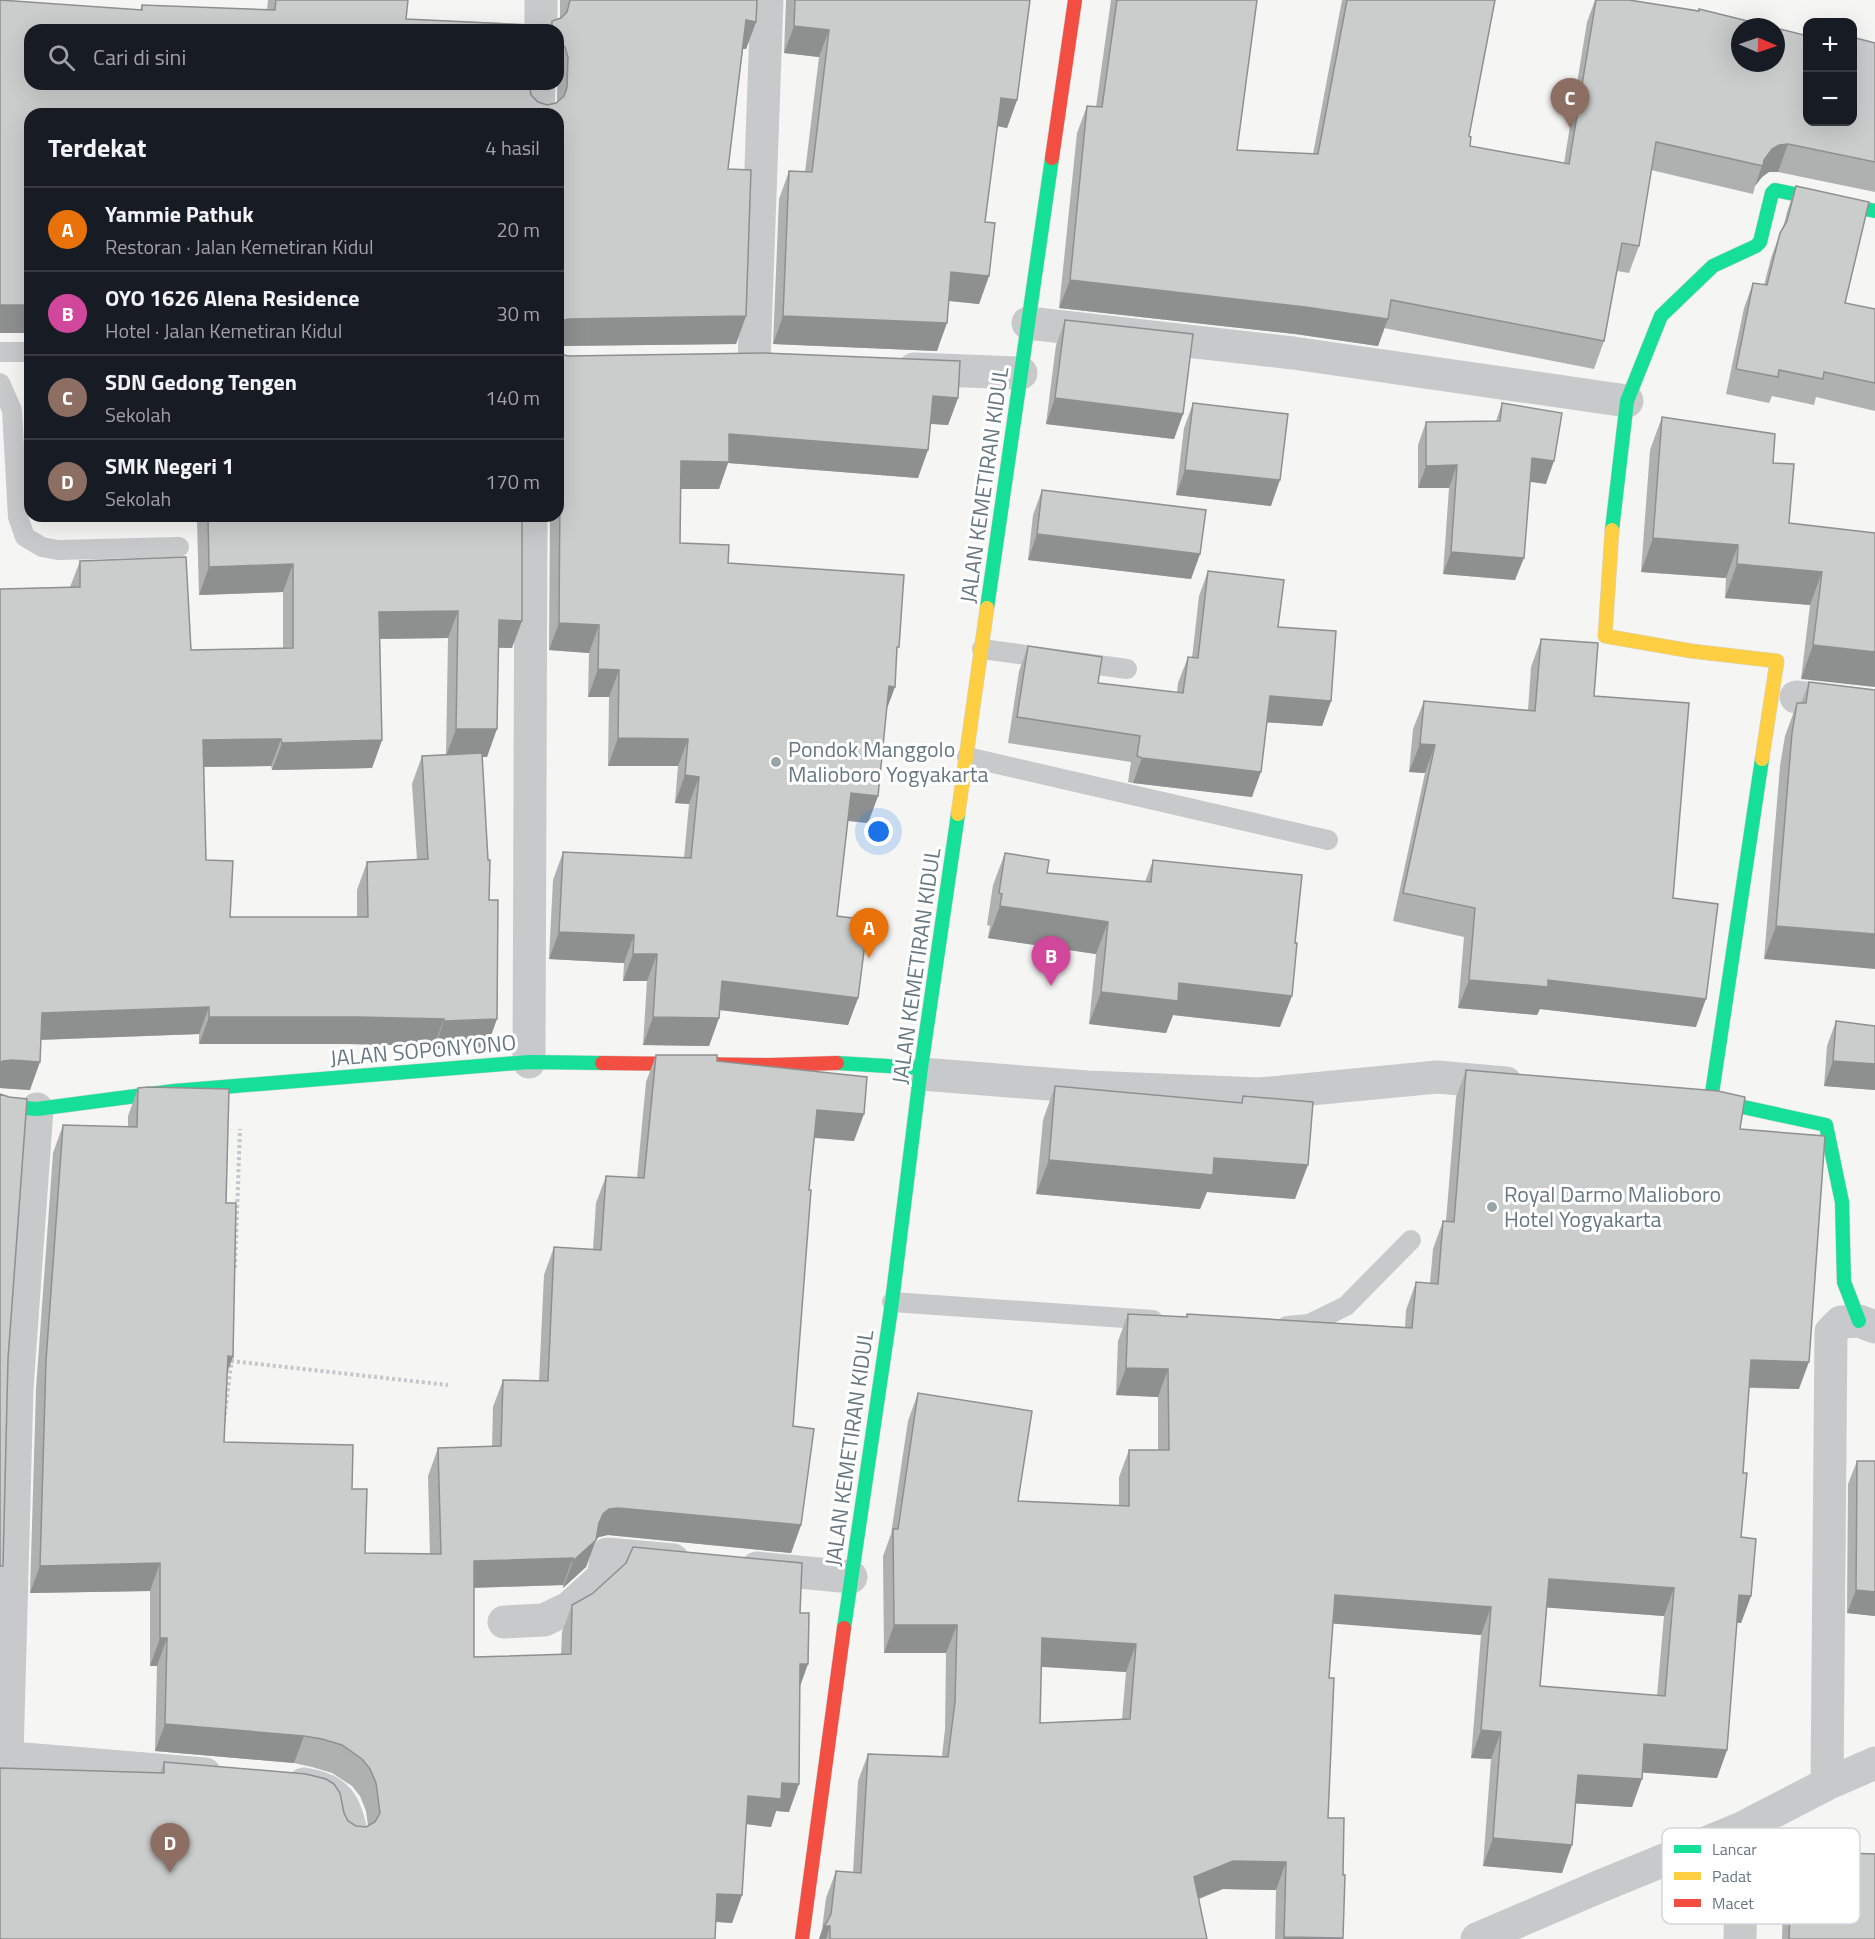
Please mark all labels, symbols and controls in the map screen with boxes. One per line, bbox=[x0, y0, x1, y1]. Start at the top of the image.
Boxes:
north arrow bbox=[1731, 18, 1785, 72]
map controls bbox=[1803, 18, 1857, 126]
button: + bbox=[1803, 18, 1857, 72]
search box bbox=[24, 24, 564, 90]
text: Cari di sini bbox=[93, 40, 186, 74]
icon: search bbox=[45, 41, 78, 74]
button: − bbox=[1803, 72, 1857, 126]
pin: C bbox=[1550, 78, 1590, 128]
text: Terdekat bbox=[48, 128, 147, 167]
text: 4 hasil bbox=[485, 132, 540, 163]
text: Yammie Pathuk bbox=[105, 197, 254, 231]
text: A bbox=[61, 214, 74, 245]
text: 20 m bbox=[496, 214, 540, 245]
text: Restoran · Jalan Kemetiran Kidul bbox=[105, 231, 374, 262]
text: OYO 1626 Alena Residence bbox=[105, 281, 360, 315]
text: B bbox=[61, 298, 74, 329]
text: 30 m bbox=[496, 298, 540, 329]
text: Hotel · Jalan Kemetiran Kidul bbox=[105, 315, 342, 346]
street label: JALAN KEMETIRAN KIDUL bbox=[951, 364, 1017, 605]
text: SDN Gedong Tengen bbox=[105, 365, 297, 399]
text: C bbox=[62, 382, 73, 413]
text: 140 m bbox=[485, 382, 540, 413]
text: Sekolah bbox=[105, 399, 171, 430]
text: SMK Negeri 1 bbox=[105, 449, 234, 483]
text: D bbox=[61, 466, 74, 497]
text: 170 m bbox=[485, 466, 540, 497]
text: Sekolah bbox=[105, 483, 171, 514]
place label: Pondok Manggolo Malioboro Yogyakarta bbox=[788, 732, 989, 791]
marker: Pondok Manggolo Malioboro Yogyakarta bbox=[769, 755, 783, 769]
your location bbox=[864, 817, 893, 846]
street label: JALAN KEMETIRAN KIDUL bbox=[883, 845, 949, 1086]
pin: A bbox=[850, 908, 888, 958]
pin: B bbox=[1032, 936, 1070, 986]
street label: JALAN SOPONYONO bbox=[328, 1025, 518, 1075]
place label: Royal Darmo Malioboro Hotel Yogyakarta bbox=[1504, 1177, 1721, 1236]
marker: Royal Darmo Malioboro Hotel Yogyakarta bbox=[1485, 1200, 1499, 1214]
street label: JALAN KEMETIRAN KIDUL bbox=[816, 1327, 882, 1568]
pin: D bbox=[150, 1824, 190, 1873]
legend bbox=[1662, 1828, 1860, 1924]
text: Lancar bbox=[1712, 1837, 1757, 1861]
text: Padat bbox=[1712, 1864, 1752, 1888]
text: Macet bbox=[1712, 1891, 1754, 1915]

